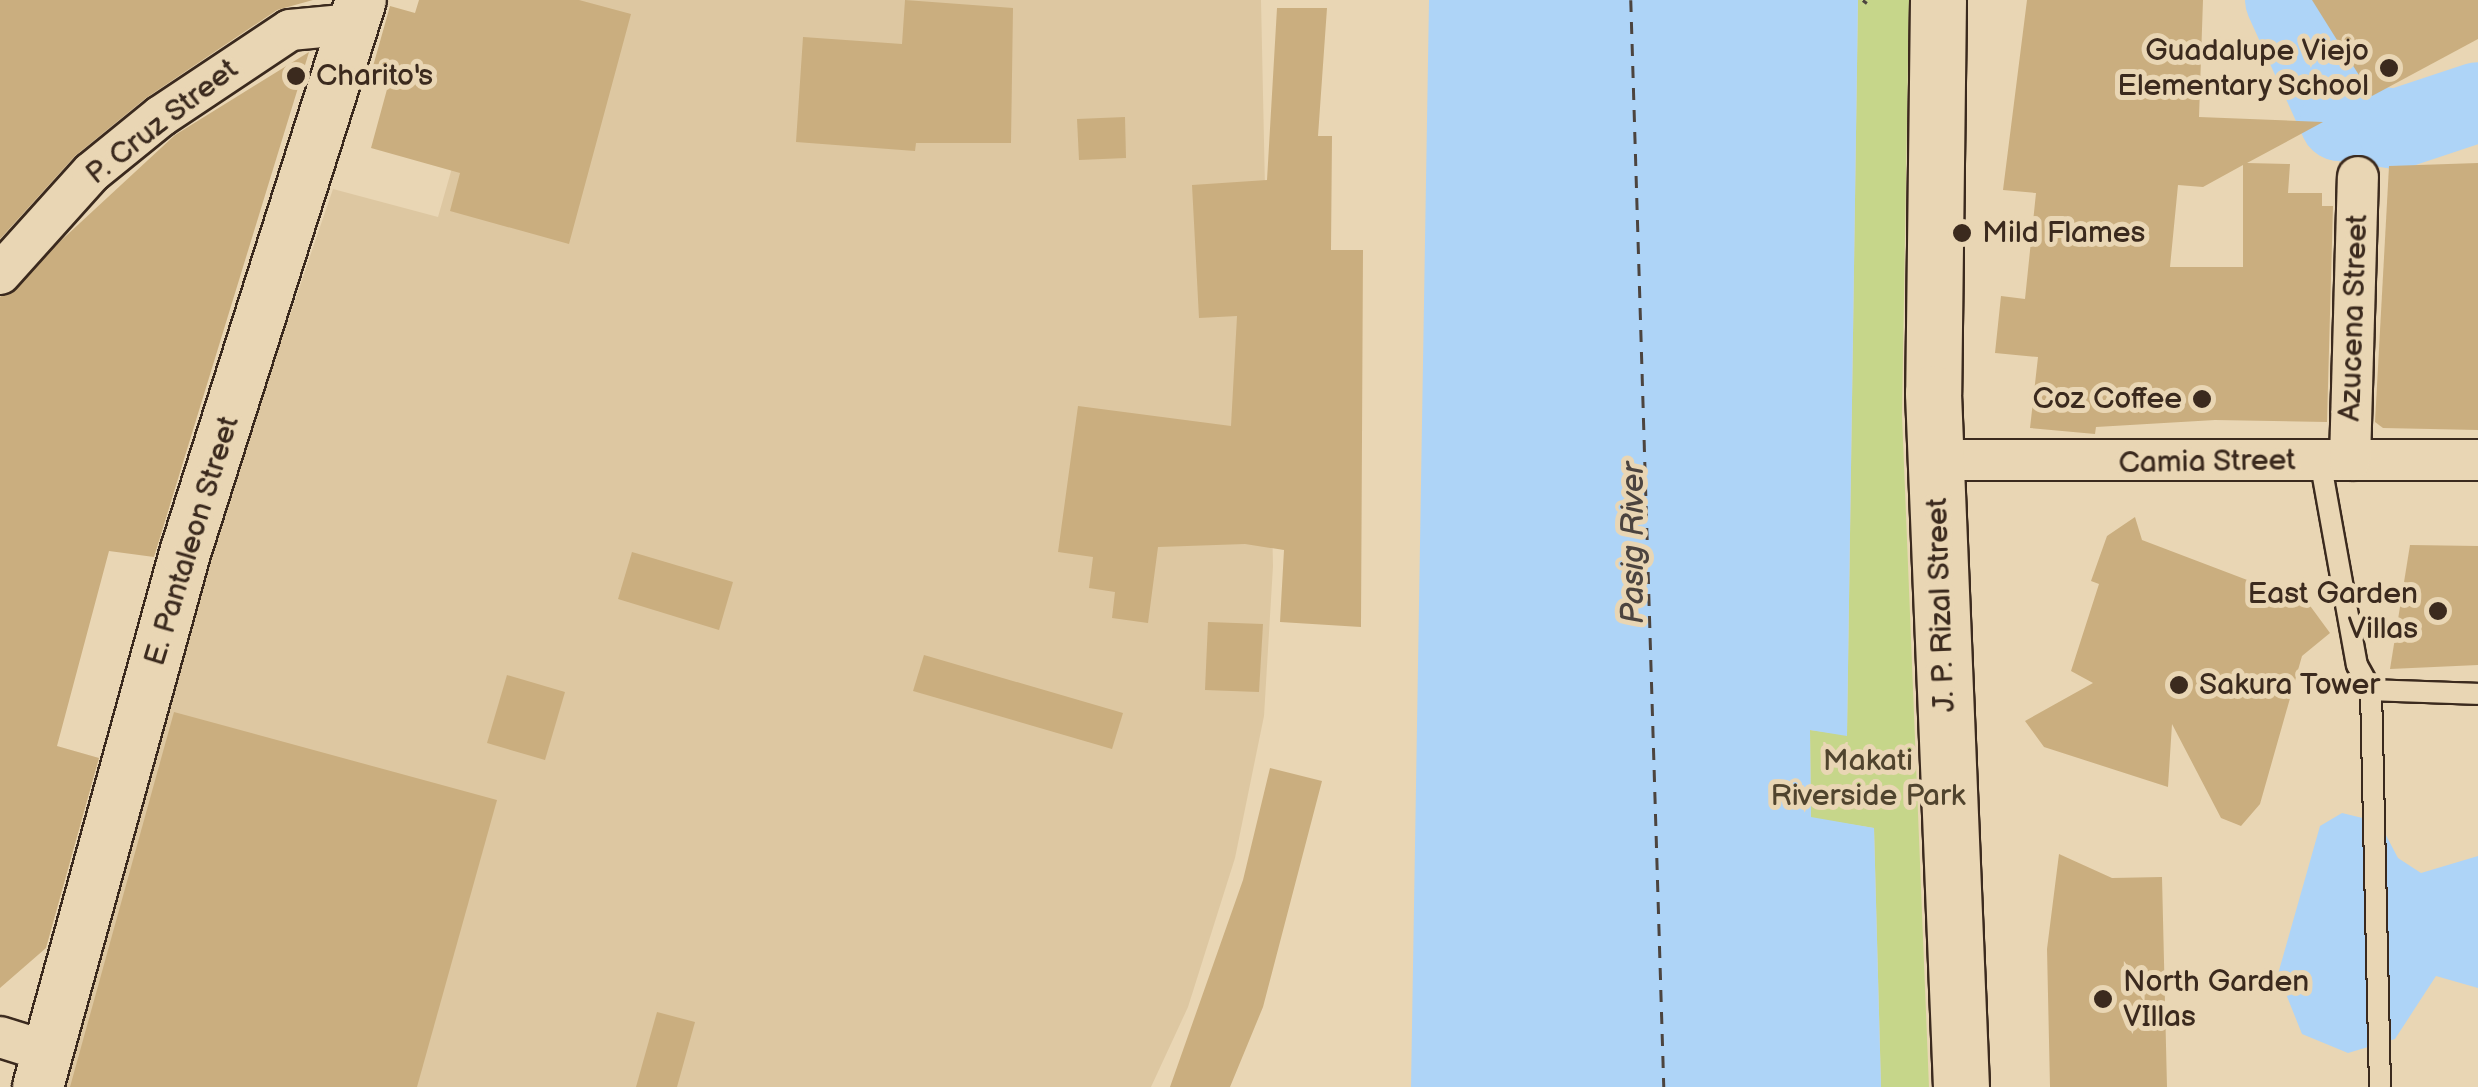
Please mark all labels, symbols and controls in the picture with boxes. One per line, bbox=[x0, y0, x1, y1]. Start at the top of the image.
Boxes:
place label: Guadalupe Viejo Elementary School bbox=[2115, 33, 2369, 104]
street label: P. Cruz Street bbox=[79, 51, 245, 193]
marker: Guadalupe Viejo Elementary School bbox=[2378, 57, 2400, 79]
place label: Charito's bbox=[316, 58, 433, 94]
marker: Charito's bbox=[285, 65, 307, 87]
street label: Azucena Street bbox=[2332, 214, 2376, 422]
place label: Mild Flames bbox=[1982, 215, 2145, 251]
marker: Mild Flames bbox=[1951, 222, 1973, 244]
place label: Coz Coffee bbox=[2032, 381, 2182, 417]
marker: Coz Coffee bbox=[2191, 388, 2213, 410]
street label: E. Pantaleon Street bbox=[137, 412, 247, 670]
street label: Camia Street bbox=[2118, 442, 2296, 482]
water label: Pasig River bbox=[1615, 462, 1653, 624]
street label: J. P. Rizal Street bbox=[1919, 497, 1963, 713]
place label: East Garden Villas bbox=[2247, 576, 2418, 646]
marker: East Garden Villas bbox=[2427, 600, 2449, 622]
place label: Sakura Tower bbox=[2199, 667, 2381, 703]
marker: Sakura Tower bbox=[2168, 674, 2190, 696]
park label: Makati Riverside Park bbox=[1770, 743, 1966, 814]
place label: North Garden VIllas bbox=[2123, 964, 2309, 1034]
marker: North Garden VIllas bbox=[2092, 988, 2114, 1010]

